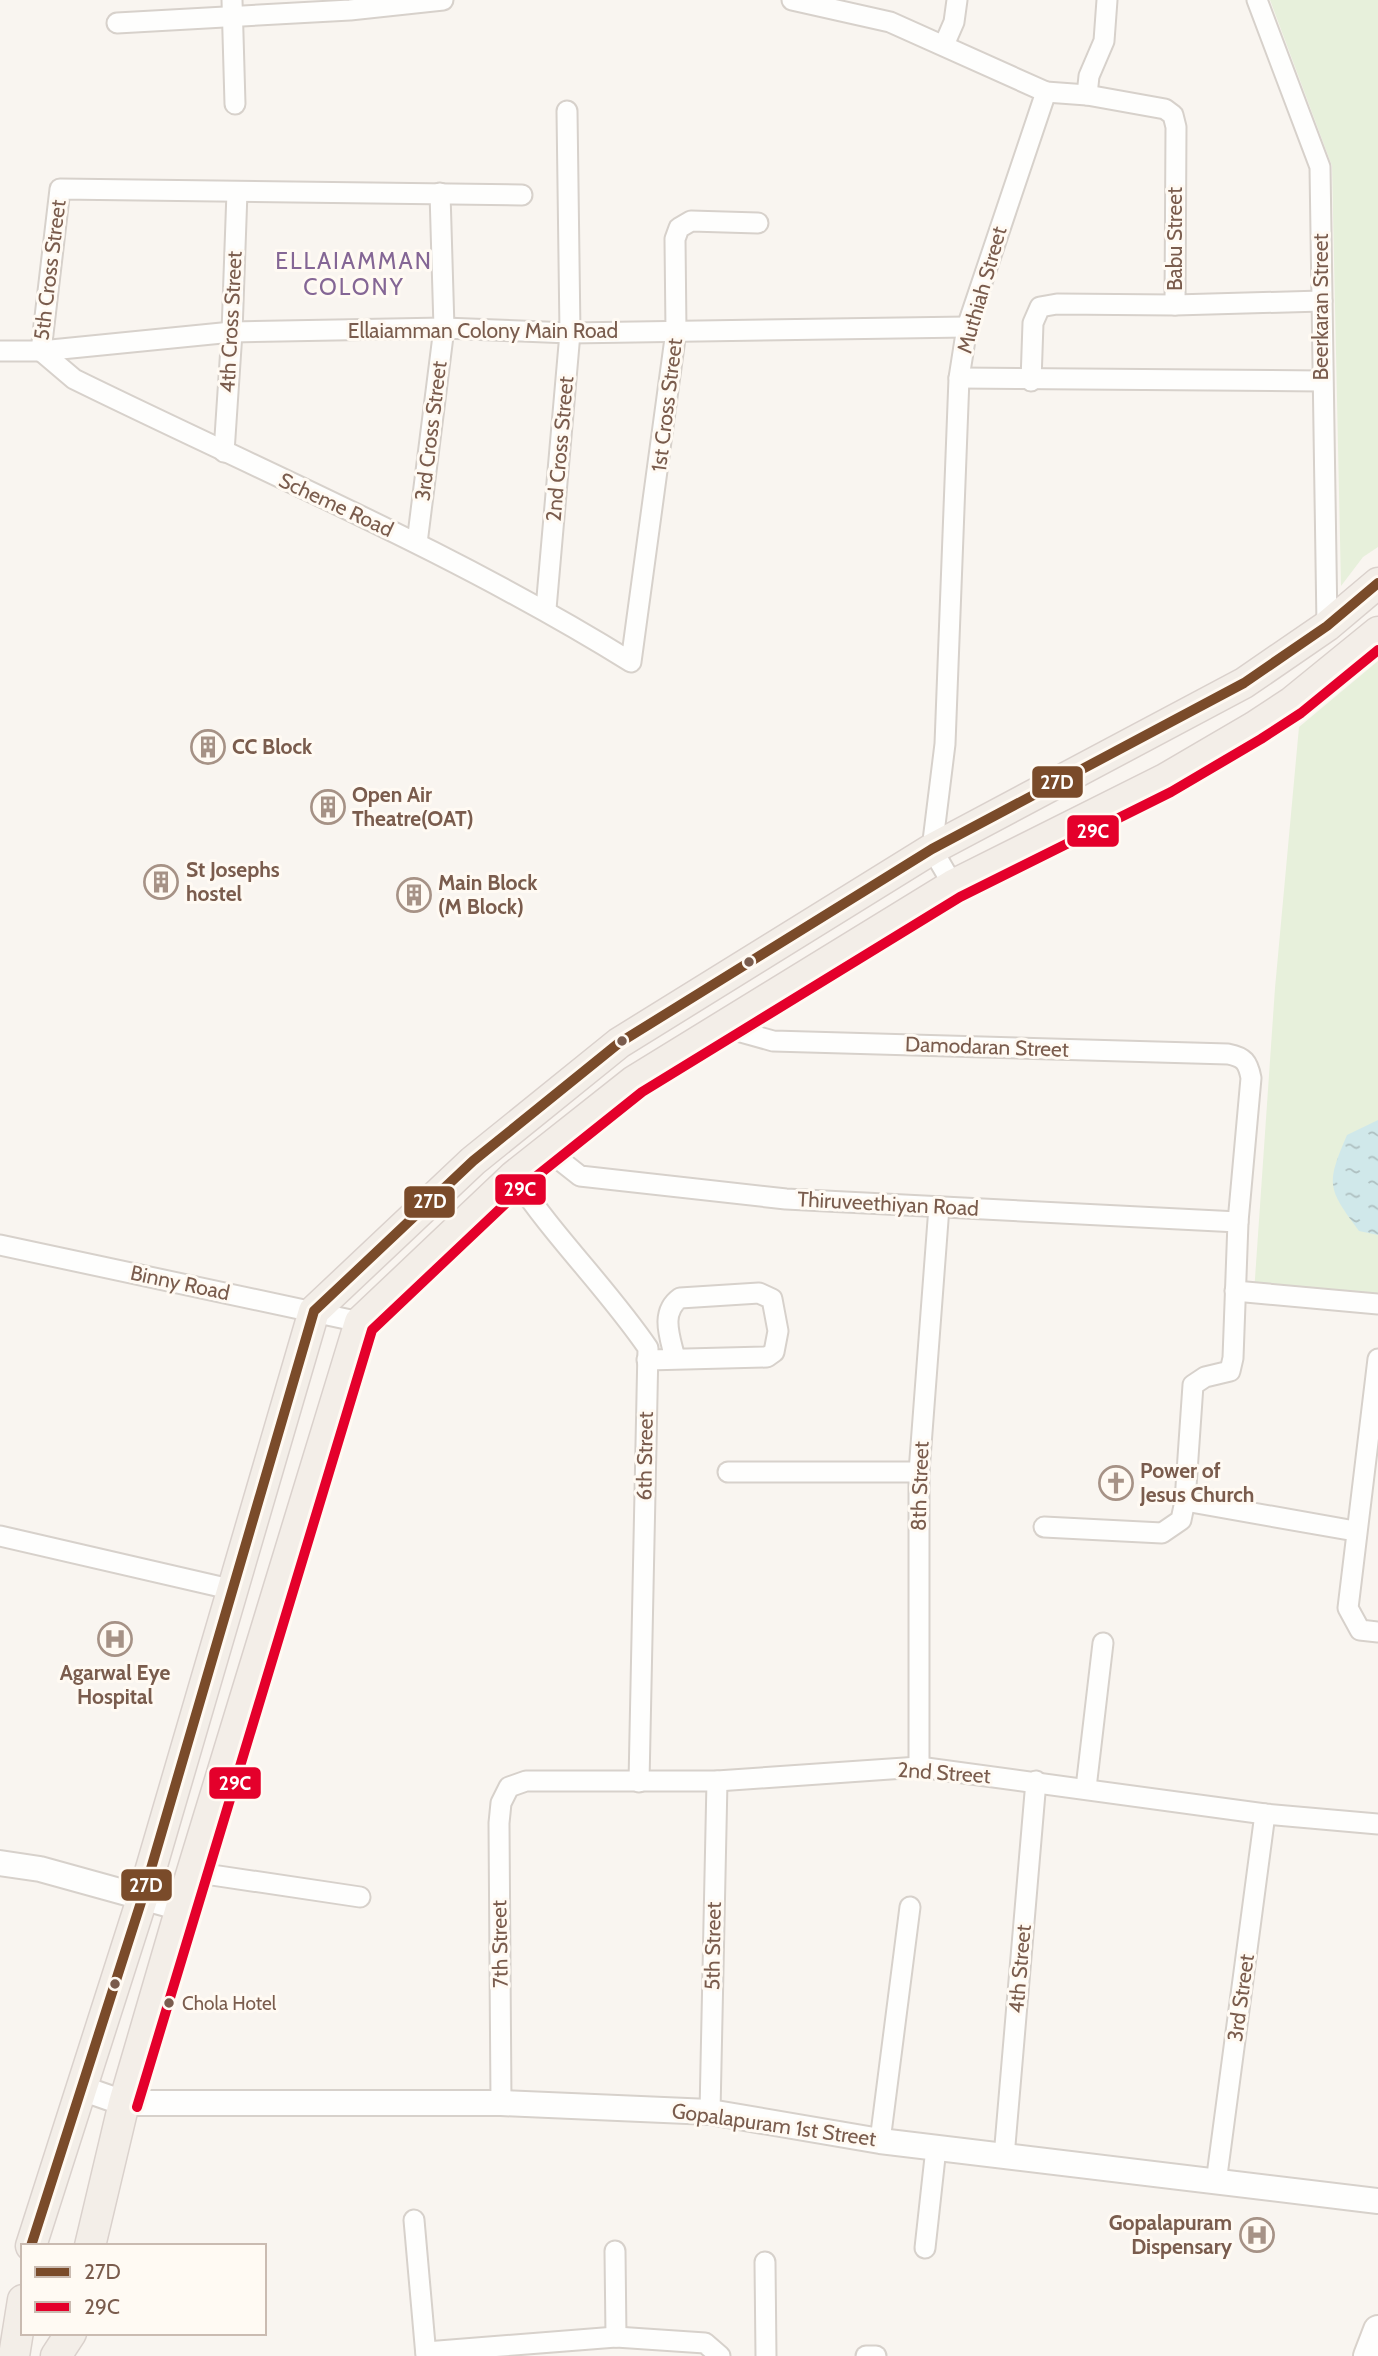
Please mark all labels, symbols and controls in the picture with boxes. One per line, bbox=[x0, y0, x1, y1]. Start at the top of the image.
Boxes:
street label: Babu Street bbox=[1162, 187, 1187, 291]
street label: 5th Cross Street bbox=[28, 198, 71, 342]
street label: Muthiah Street bbox=[951, 224, 1012, 356]
street label: Beerkaran Street bbox=[1308, 233, 1333, 381]
district label: ELLAIAMMAN COLONY bbox=[275, 247, 433, 301]
street label: 4th Cross Street bbox=[214, 250, 247, 394]
street label: Ellaiamman Colony Main Road bbox=[348, 318, 618, 343]
street label: 1st Cross Street bbox=[646, 337, 687, 473]
street label: 3rd Cross Street bbox=[410, 359, 451, 502]
street label: 2nd Cross Street bbox=[541, 375, 578, 523]
street label: Scheme Road bbox=[275, 467, 397, 542]
building icon: CC Block bbox=[189, 728, 227, 766]
place label: CC Block bbox=[232, 734, 313, 759]
line badge: 27D bbox=[1031, 765, 1084, 799]
text: 27D bbox=[1040, 771, 1074, 794]
place label: Open Air Theatre(OAT) bbox=[352, 782, 474, 831]
building icon: Open Air Theatre(OAT) bbox=[309, 788, 347, 826]
line badge: 29C bbox=[1066, 814, 1120, 848]
text: 29C bbox=[1077, 820, 1109, 843]
place label: St Josephs hostel bbox=[186, 857, 280, 906]
building icon: St Josephs hostel bbox=[142, 863, 180, 901]
place label: Main Block (M Block) bbox=[438, 870, 538, 919]
building icon: Main Block (M Block) bbox=[395, 876, 433, 914]
unlabelled marker bbox=[742, 955, 756, 969]
street label: Damodaran Street bbox=[905, 1031, 1069, 1062]
unlabelled marker bbox=[615, 1034, 629, 1048]
line badge: 29C bbox=[494, 1173, 547, 1206]
text: 29C bbox=[504, 1178, 536, 1201]
line badge: 27D bbox=[403, 1185, 456, 1219]
street label: Thiruveethiyan Road bbox=[797, 1186, 979, 1221]
text: 27D bbox=[413, 1190, 447, 1213]
street label: Binny Road bbox=[128, 1260, 232, 1305]
street label: 6th Street bbox=[631, 1411, 658, 1501]
street label: 8th Street bbox=[905, 1441, 934, 1531]
place label: Power of Jesus Church bbox=[1139, 1458, 1254, 1507]
church icon: Power of Jesus Church bbox=[1097, 1464, 1135, 1502]
hospital icon: Agarwal Eye Hospital bbox=[96, 1620, 134, 1658]
place label: Agarwal Eye Hospital bbox=[60, 1660, 170, 1709]
street label: 2nd Street bbox=[897, 1757, 991, 1788]
line badge: 29C bbox=[208, 1766, 262, 1800]
text: 29C bbox=[219, 1772, 251, 1795]
line badge: 27D bbox=[120, 1868, 173, 1902]
text: 27D bbox=[129, 1874, 163, 1897]
street label: 7th Street bbox=[486, 1900, 513, 1988]
street label: 5th Street bbox=[699, 1902, 726, 1990]
street label: 4th Street bbox=[1003, 1923, 1036, 2015]
street label: 3rd Street bbox=[1222, 1953, 1259, 2043]
unlabelled marker bbox=[108, 1977, 122, 1991]
place label: Chola Hotel bbox=[182, 1992, 277, 2015]
marker: Chola Hotel bbox=[162, 1996, 176, 2010]
street label: Gopalapuram 1st Street bbox=[670, 2098, 878, 2151]
place label: Gopalapuram Dispensary bbox=[1109, 2210, 1233, 2259]
hospital icon: Gopalapuram Dispensary bbox=[1238, 2216, 1276, 2254]
legend bbox=[21, 2244, 266, 2335]
text: 27D bbox=[84, 2259, 121, 2284]
text: 29C bbox=[84, 2294, 120, 2319]

